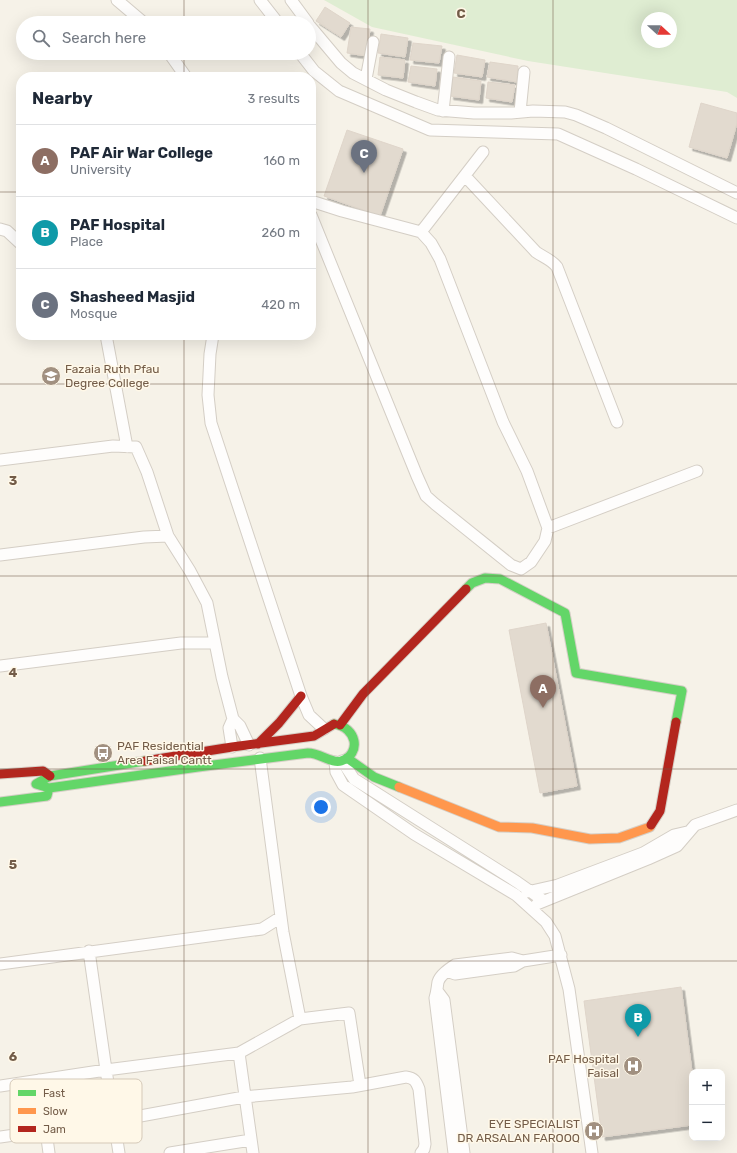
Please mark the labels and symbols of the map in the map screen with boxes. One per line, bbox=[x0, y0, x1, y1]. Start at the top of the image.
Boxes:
text: C bbox=[456, 6, 466, 21]
north arrow bbox=[641, 12, 677, 48]
pin: C bbox=[351, 140, 377, 173]
place label: Fazaia Ruth Pfau Degree College bbox=[65, 362, 160, 390]
school or university icon: Fazaia Ruth Pfau Degree College bbox=[40, 365, 62, 387]
text: 3 bbox=[9, 473, 18, 488]
text: 4 bbox=[9, 665, 18, 680]
pin: A bbox=[530, 675, 556, 708]
place label: PAF Residential Area Faisal Cantt bbox=[117, 739, 212, 767]
bus stop icon: PAF Residential Area Faisal Cantt bbox=[92, 742, 114, 764]
your location bbox=[311, 797, 331, 817]
text: 5 bbox=[9, 857, 17, 872]
pin: B bbox=[625, 1004, 651, 1037]
text: 6 bbox=[9, 1049, 18, 1064]
place label: PAF Hospital Faisal bbox=[548, 1052, 619, 1080]
hospital icon: PAF Hospital Faisal bbox=[622, 1055, 644, 1077]
legend bbox=[10, 1079, 142, 1143]
text: Fast bbox=[43, 1087, 66, 1100]
text: Slow bbox=[43, 1105, 68, 1118]
place label: EYE SPECIALIST DR ARSALAN FAROOQ bbox=[457, 1117, 580, 1145]
hospital icon: EYE SPECIALIST DR ARSALAN FAROOQ bbox=[583, 1120, 605, 1142]
text: Jam bbox=[43, 1123, 66, 1136]

